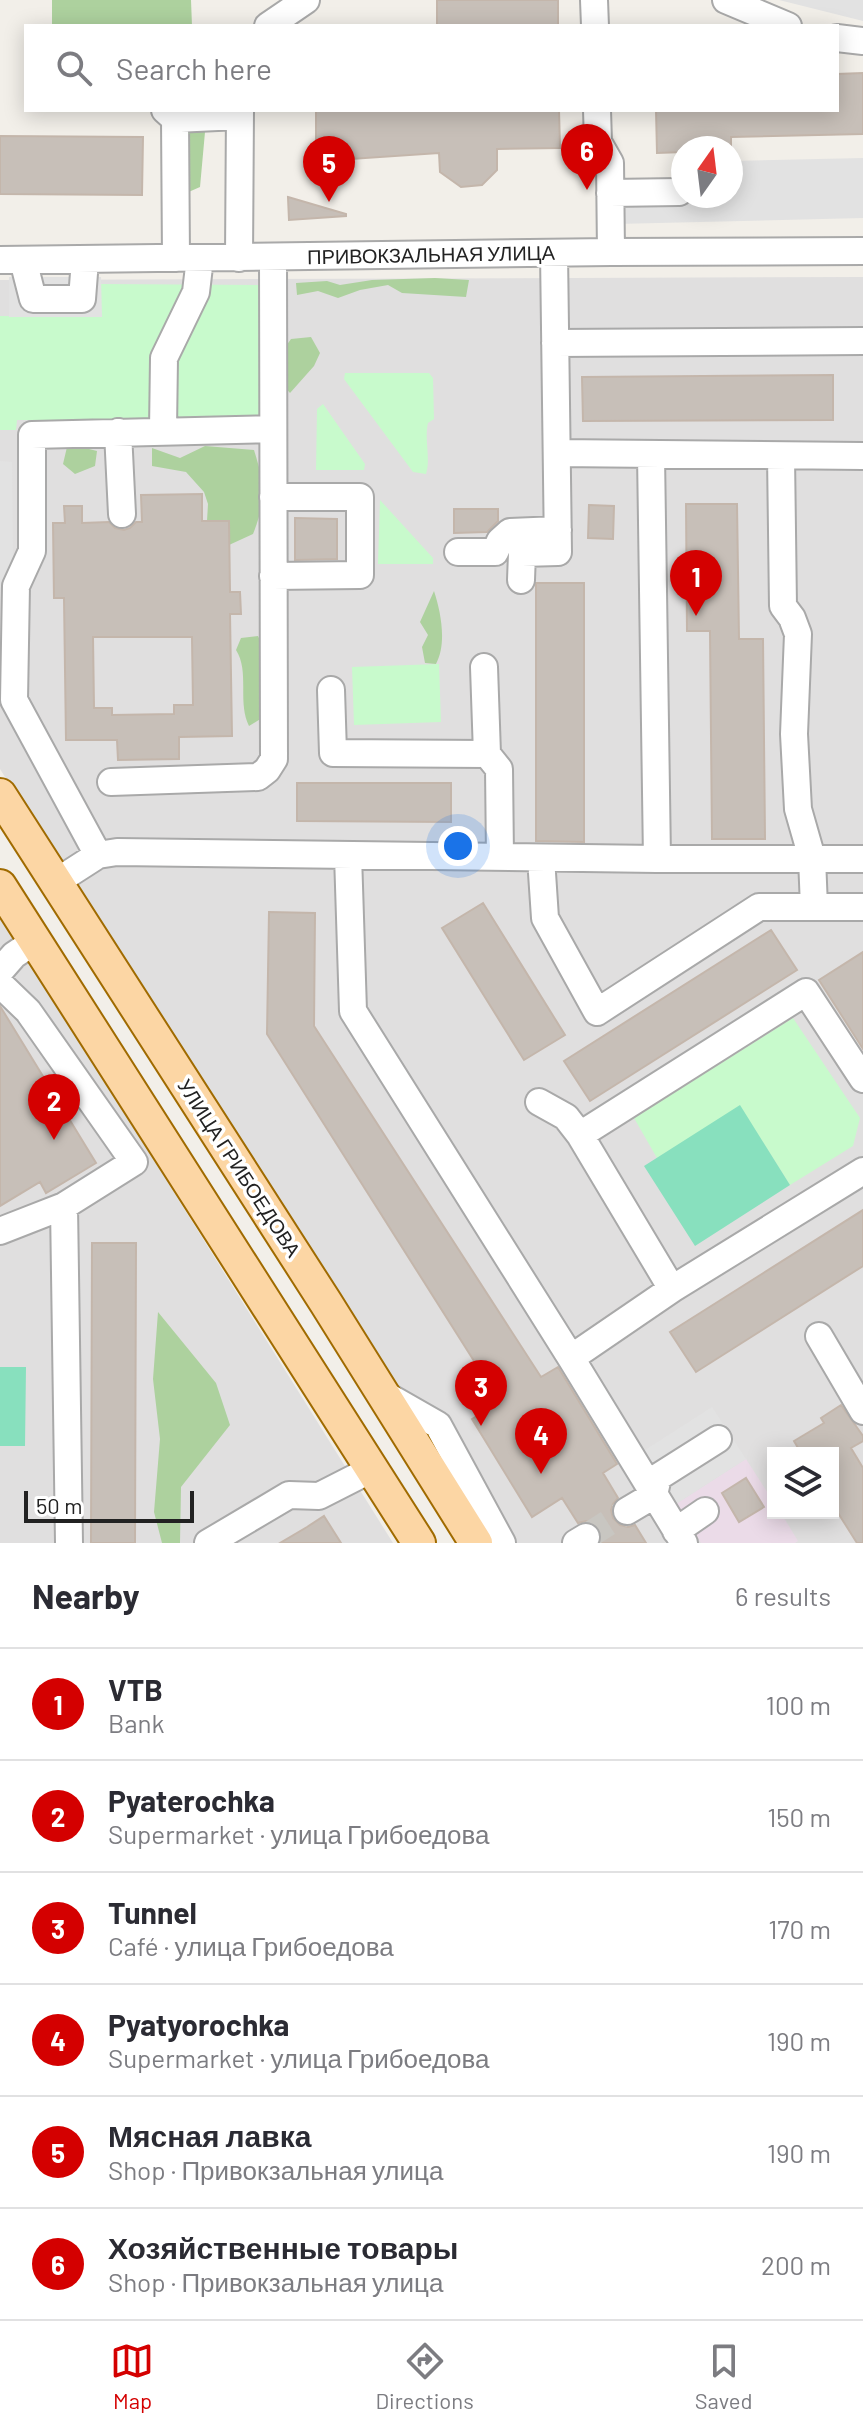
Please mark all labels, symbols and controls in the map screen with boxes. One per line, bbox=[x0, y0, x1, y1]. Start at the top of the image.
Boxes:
search box bbox=[24, 24, 839, 112]
icon: search bbox=[52, 46, 96, 90]
text: Search here bbox=[116, 50, 272, 86]
pin: 6 bbox=[561, 124, 613, 190]
pin: 5 bbox=[303, 136, 355, 202]
north arrow bbox=[671, 136, 743, 208]
street label: ПРИВОКЗАЛЬНАЯ УЛИЦА bbox=[307, 240, 556, 268]
pin: 1 bbox=[670, 550, 722, 616]
your location bbox=[438, 826, 478, 866]
pin: 2 bbox=[28, 1074, 80, 1140]
street label: УЛИЦА ГРИБОЕДОВА bbox=[173, 1074, 307, 1261]
pin: 3 bbox=[455, 1360, 507, 1426]
pin: 4 bbox=[515, 1408, 567, 1474]
map controls bbox=[767, 1447, 839, 1519]
button: layers bbox=[767, 1447, 839, 1519]
scale bar bbox=[24, 1487, 194, 1523]
text: 50 m bbox=[36, 1492, 82, 1518]
text: Nearby bbox=[32, 1575, 140, 1616]
text: 6 results bbox=[735, 1580, 831, 1611]
text: VTB bbox=[108, 1671, 163, 1707]
text: 1 bbox=[53, 1689, 63, 1720]
text: 100 m bbox=[766, 1689, 831, 1720]
text: Bank bbox=[108, 1707, 164, 1738]
text: Pyaterochka bbox=[108, 1782, 275, 1818]
text: 2 bbox=[51, 1801, 65, 1832]
text: 150 m bbox=[767, 1801, 831, 1832]
text: Supermarket · улица Грибоедова bbox=[108, 1818, 490, 1849]
text: Tunnel bbox=[108, 1894, 197, 1930]
text: 3 bbox=[51, 1913, 65, 1944]
text: 170 m bbox=[768, 1913, 831, 1944]
text: Café · улица Грибоедова bbox=[108, 1930, 394, 1961]
text: Pyatyorochka bbox=[108, 2006, 289, 2042]
text: 4 bbox=[50, 2025, 66, 2056]
text: 190 m bbox=[767, 2025, 831, 2056]
text: Supermarket · улица Грибоедова bbox=[108, 2042, 490, 2073]
text: Мясная лавка bbox=[108, 2117, 311, 2153]
text: 5 bbox=[51, 2137, 65, 2168]
text: 190 m bbox=[767, 2137, 831, 2168]
text: Shop · Привокзальная улица bbox=[108, 2154, 443, 2185]
text: Хозяйственные товары bbox=[108, 2229, 458, 2265]
text: 6 bbox=[51, 2249, 65, 2280]
text: 200 m bbox=[761, 2249, 831, 2280]
text: Shop · Привокзальная улица bbox=[108, 2266, 443, 2297]
tab: Map bbox=[110, 2339, 154, 2413]
tab: Directions bbox=[375, 2339, 474, 2413]
tab: Saved bbox=[695, 2339, 752, 2413]

